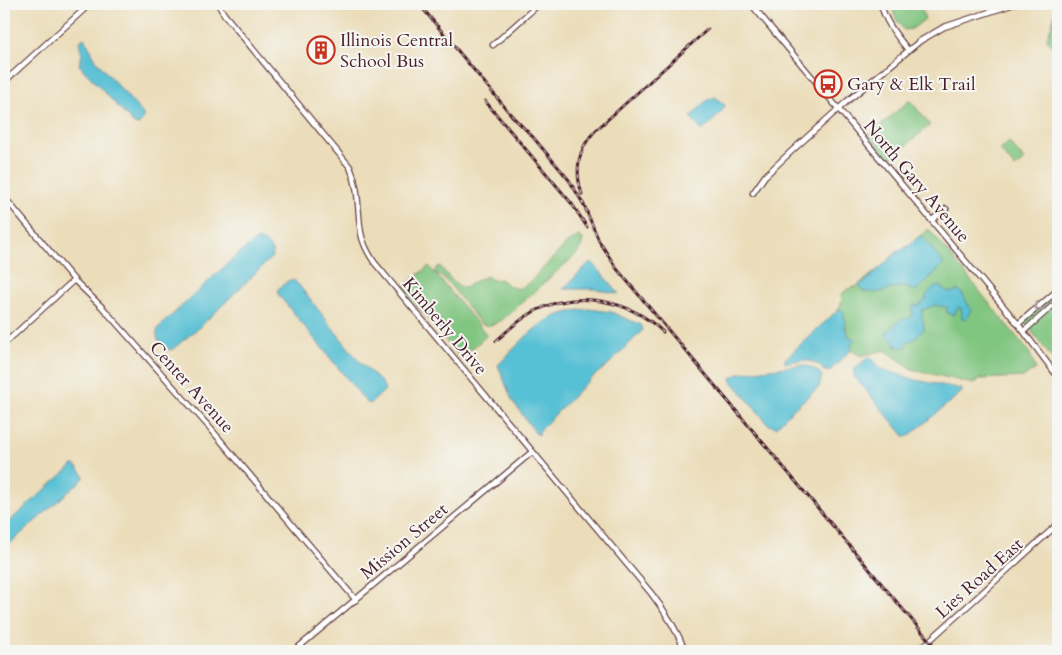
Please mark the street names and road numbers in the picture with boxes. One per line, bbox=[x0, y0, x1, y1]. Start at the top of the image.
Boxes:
street label: North Gary Avenue bbox=[858, 115, 975, 248]
street label: Kimberly Drive bbox=[396, 272, 493, 381]
street label: Center Avenue bbox=[144, 336, 240, 439]
street label: Mission Street bbox=[355, 497, 454, 585]
street label: Lies Road East bbox=[930, 532, 1029, 624]

